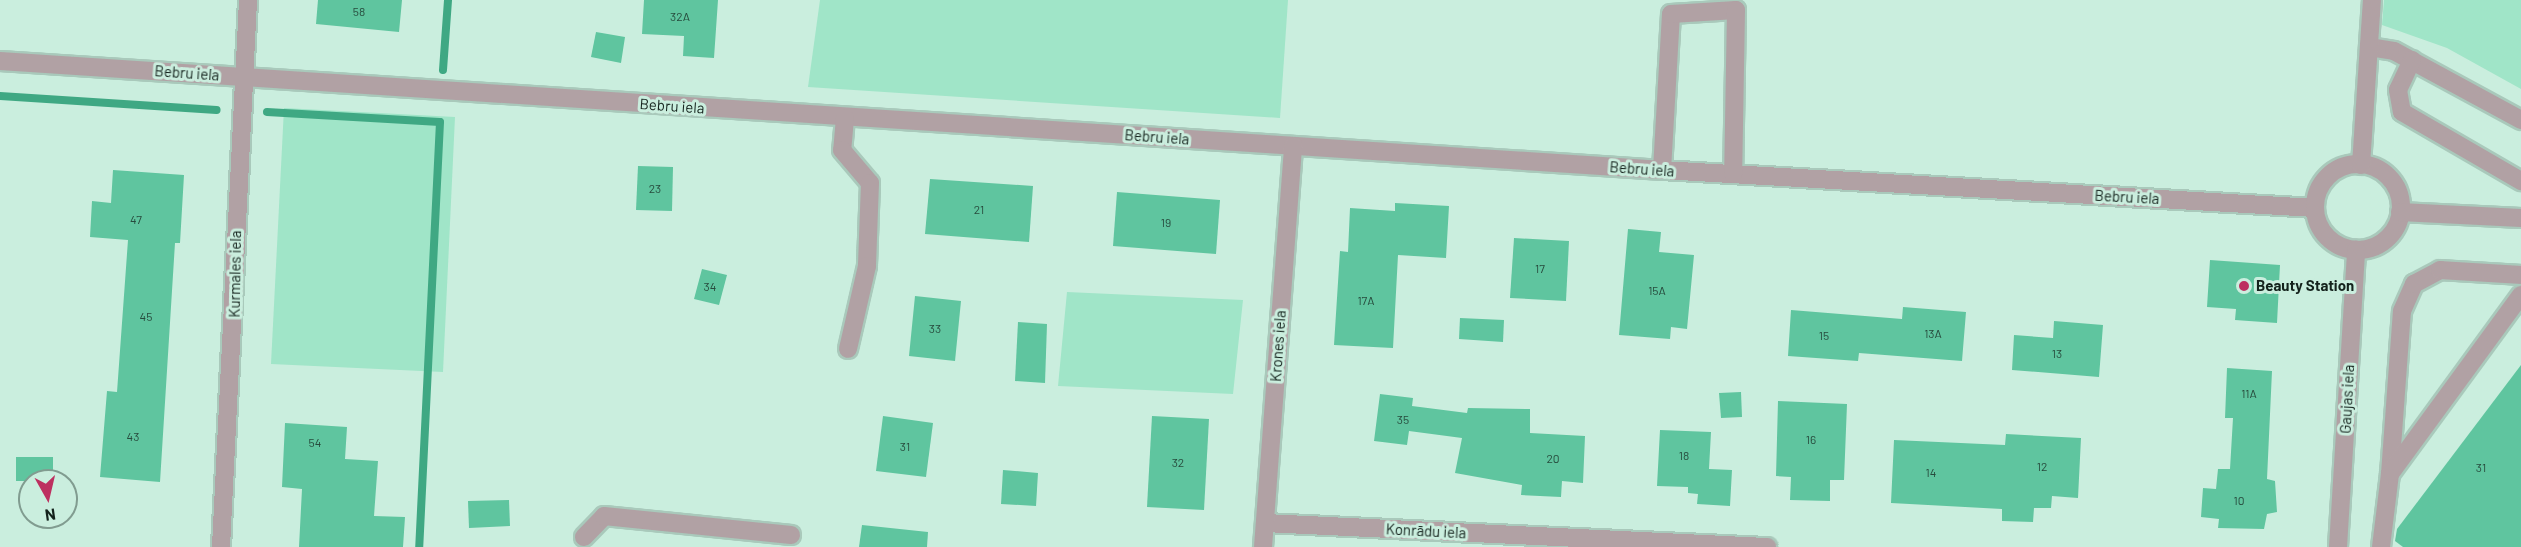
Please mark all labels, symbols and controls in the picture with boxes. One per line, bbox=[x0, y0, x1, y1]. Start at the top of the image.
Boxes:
house number: 58 bbox=[353, 5, 365, 19]
house number: 32A bbox=[670, 10, 690, 24]
street label: Bebru iela bbox=[154, 62, 220, 84]
street label: Bebru iela bbox=[639, 95, 705, 117]
street label: Bebru iela bbox=[1124, 126, 1190, 148]
street label: Bebru iela bbox=[1609, 158, 1675, 180]
house number: 23 bbox=[649, 182, 661, 196]
street label: Bebru iela bbox=[2094, 186, 2160, 208]
house number: 21 bbox=[974, 203, 984, 217]
house number: 47 bbox=[130, 213, 142, 227]
house number: 19 bbox=[1161, 216, 1171, 230]
street label: Kurmales iela bbox=[225, 230, 245, 318]
house number: 17 bbox=[1535, 262, 1545, 276]
place label: Beauty Station bbox=[2256, 277, 2354, 295]
marker: Beauty Station bbox=[2237, 279, 2251, 293]
house number: 34 bbox=[704, 280, 716, 294]
house number: 15A bbox=[1648, 284, 1666, 298]
house number: 17A bbox=[1357, 294, 1375, 308]
house number: 45 bbox=[140, 310, 152, 324]
street label: Krones iela bbox=[1267, 310, 1289, 382]
house number: 33 bbox=[929, 322, 941, 336]
house number: 13A bbox=[1924, 327, 1942, 341]
house number: 15 bbox=[1819, 329, 1829, 343]
house number: 13 bbox=[2052, 347, 2062, 361]
street label: Gaujas iela bbox=[2336, 364, 2358, 434]
house number: 11A bbox=[2241, 387, 2257, 401]
house number: 35 bbox=[1397, 413, 1409, 427]
house number: 43 bbox=[127, 430, 139, 444]
house number: 16 bbox=[1806, 433, 1816, 447]
house number: 54 bbox=[309, 436, 321, 450]
house number: 31 bbox=[900, 440, 910, 454]
house number: 18 bbox=[1679, 449, 1689, 463]
house number: 20 bbox=[1546, 452, 1560, 466]
house number: 32 bbox=[1172, 456, 1184, 470]
house number: 12 bbox=[2037, 460, 2047, 474]
house number: 31 bbox=[2476, 461, 2486, 475]
house number: 14 bbox=[1926, 466, 1936, 480]
north arrow bbox=[18, 469, 78, 529]
house number: 10 bbox=[2234, 494, 2244, 508]
text: N bbox=[44, 505, 57, 525]
street label: Konrādu iela bbox=[1385, 520, 1467, 542]

